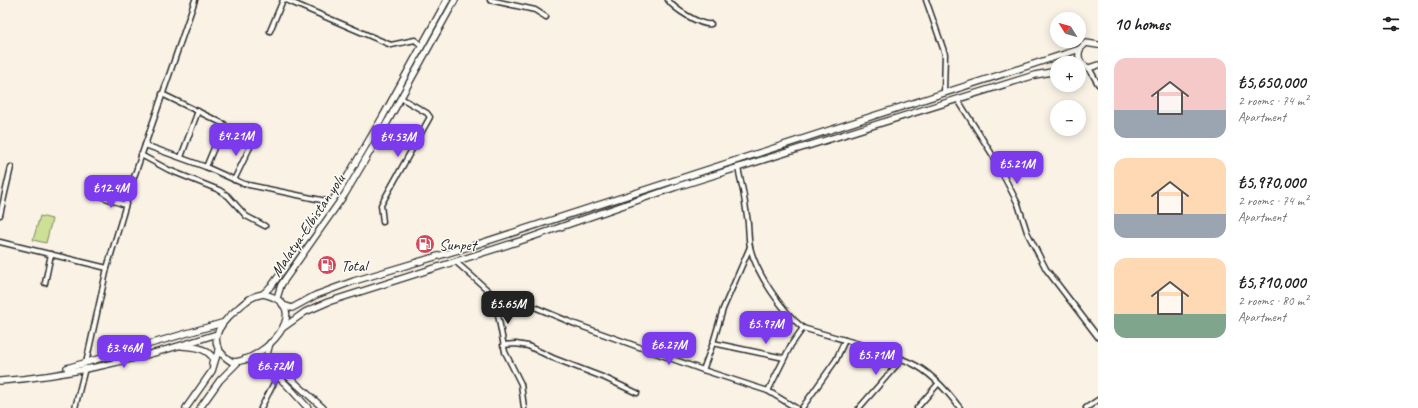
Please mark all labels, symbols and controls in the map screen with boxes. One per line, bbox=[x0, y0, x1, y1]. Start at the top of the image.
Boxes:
north arrow bbox=[1050, 12, 1086, 48]
map controls bbox=[1050, 12, 1086, 136]
icon: filters bbox=[1380, 13, 1402, 35]
text: 10 homes bbox=[1114, 14, 1170, 35]
button: + bbox=[1050, 56, 1086, 92]
text: ₺5,650,000 bbox=[1238, 72, 1306, 93]
icon: home bbox=[1146, 74, 1194, 122]
text: 2 rooms · 74 m² bbox=[1238, 93, 1308, 109]
button: − bbox=[1050, 100, 1086, 136]
text: Apartment bbox=[1238, 109, 1286, 125]
pin: ₺4.21M bbox=[203, 123, 269, 157]
pin: ₺4.53M bbox=[365, 124, 431, 158]
text: ₺4.21M bbox=[218, 128, 254, 144]
text: ₺4.53M bbox=[380, 129, 416, 145]
pin: ₺5.21M bbox=[984, 151, 1050, 185]
text: ₺5.21M bbox=[999, 156, 1035, 172]
street label: Malatya-Elbistan yolu bbox=[266, 170, 350, 281]
text: ₺5,970,000 bbox=[1238, 172, 1305, 193]
icon: home bbox=[1146, 174, 1194, 222]
pin: ₺12.4M bbox=[78, 175, 144, 209]
text: ₺12.4M bbox=[93, 180, 129, 196]
text: 2 rooms · 74 m² bbox=[1238, 193, 1308, 209]
text: Apartment bbox=[1238, 209, 1286, 225]
fuel station icon: Sunpet bbox=[414, 233, 436, 255]
place label: Sunpet bbox=[439, 235, 479, 255]
fuel station icon: Total bbox=[316, 254, 338, 276]
place label: Total bbox=[341, 256, 370, 276]
text: ₺5,710,000 bbox=[1238, 272, 1306, 293]
icon: home bbox=[1146, 274, 1194, 322]
pin: ₺5.65M bbox=[475, 291, 541, 325]
text: 2 rooms · 80 m² bbox=[1238, 293, 1308, 309]
text: ₺5.65M bbox=[490, 296, 526, 312]
text: Apartment bbox=[1238, 309, 1286, 325]
pin: ₺5.97M bbox=[733, 311, 799, 345]
text: ₺5.97M bbox=[748, 316, 784, 332]
pin: ₺6.27M bbox=[636, 332, 702, 366]
pin: ₺3.46M bbox=[91, 335, 157, 369]
text: ₺6.27M bbox=[651, 337, 687, 353]
text: ₺3.46M bbox=[106, 340, 142, 356]
pin: ₺5.71M bbox=[843, 342, 909, 376]
text: ₺5.71M bbox=[858, 347, 894, 363]
pin: ₺6.72M bbox=[242, 353, 308, 387]
text: ₺6.72M bbox=[257, 358, 293, 374]

